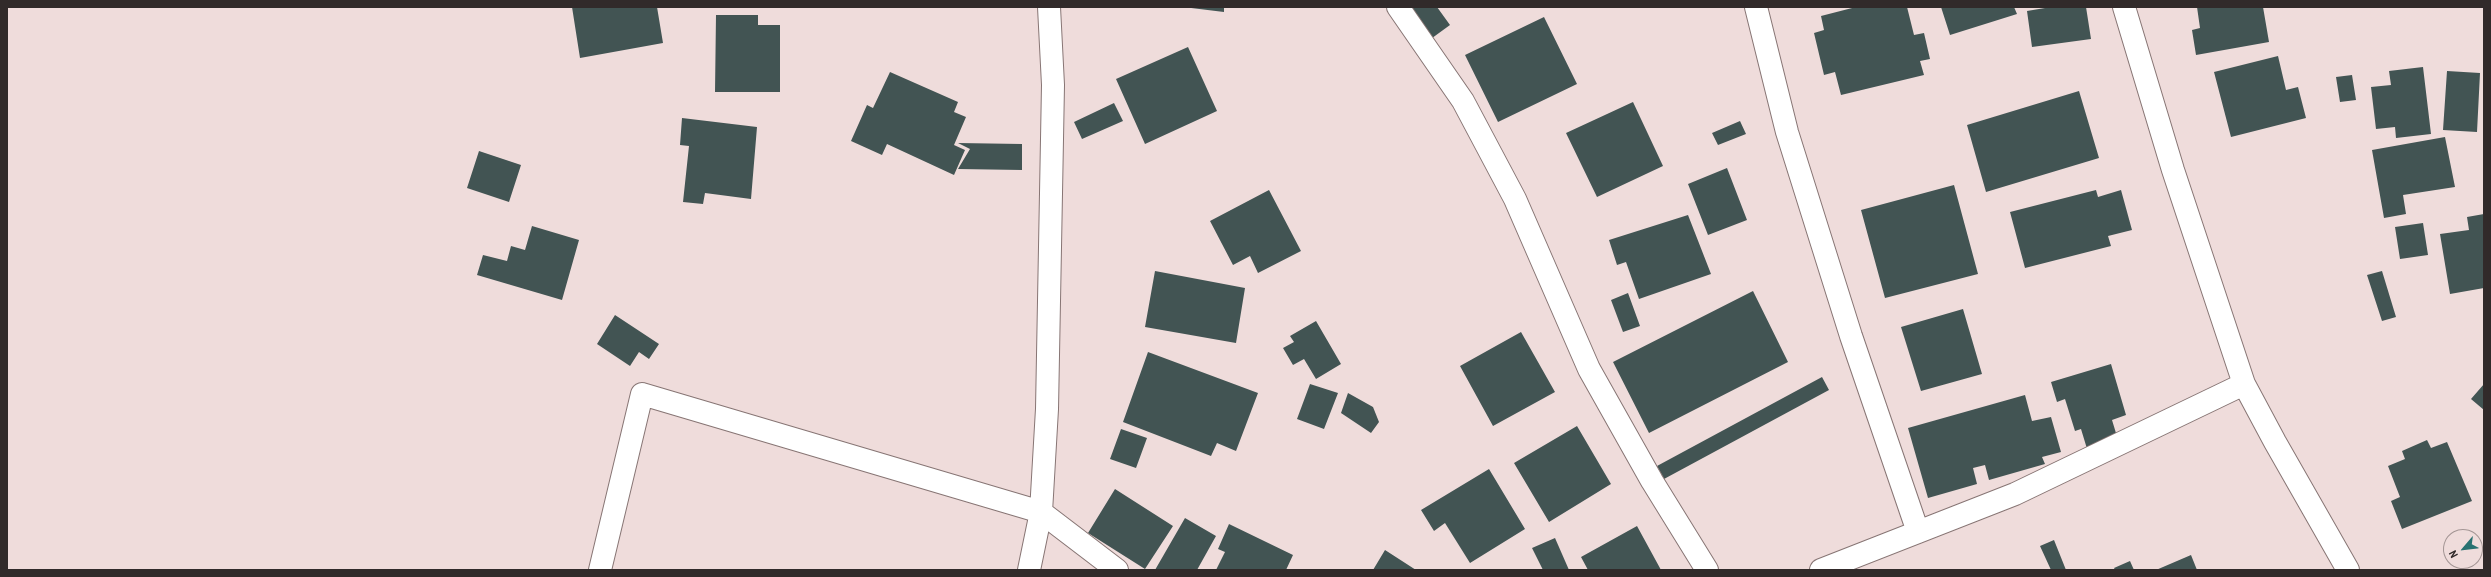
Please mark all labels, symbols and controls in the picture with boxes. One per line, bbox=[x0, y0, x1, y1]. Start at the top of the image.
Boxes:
north arrow bbox=[2443, 529, 2483, 569]
text: N bbox=[2446, 548, 2461, 560]

